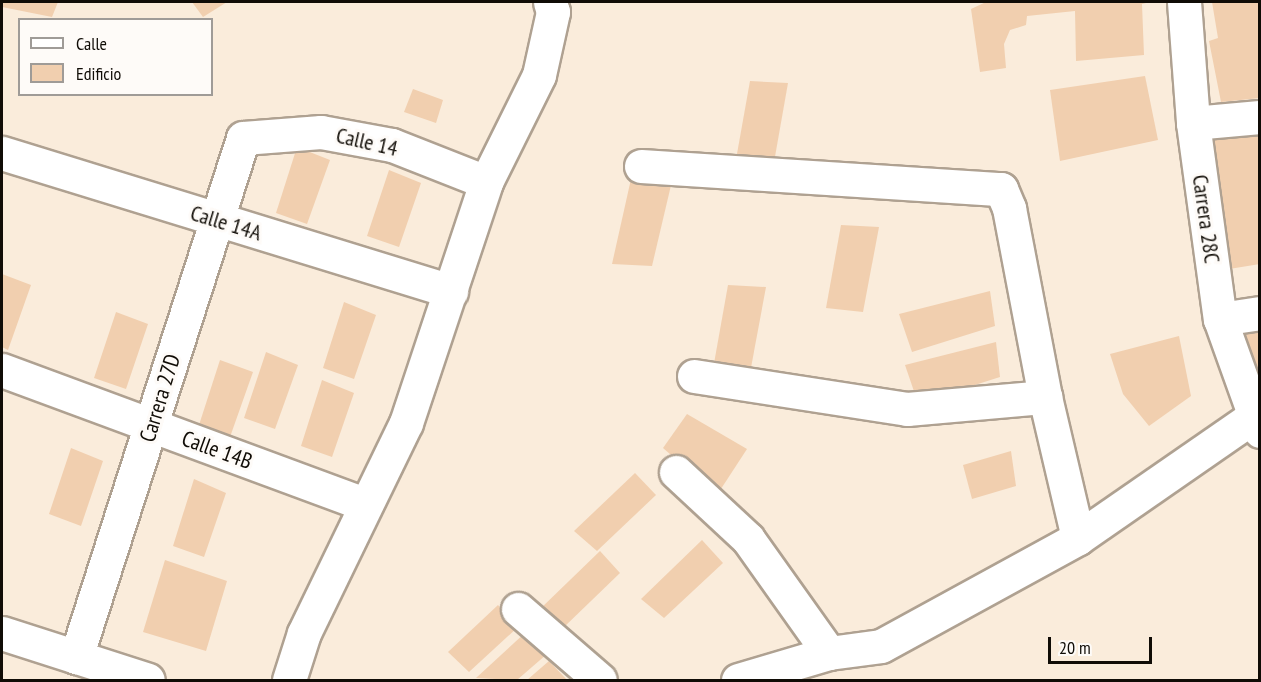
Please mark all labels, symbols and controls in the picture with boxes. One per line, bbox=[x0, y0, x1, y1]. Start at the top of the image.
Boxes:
legend bbox=[18, 18, 213, 96]
text: Calle bbox=[76, 32, 107, 55]
text: Edificio bbox=[76, 62, 121, 85]
street label: Calle 14 bbox=[334, 122, 400, 162]
street label: Carrera 28C bbox=[1187, 173, 1225, 265]
street label: Calle 14A bbox=[187, 200, 265, 246]
street label: Carrera 27D bbox=[134, 351, 186, 445]
street label: Calle 14B bbox=[178, 425, 256, 475]
scale bar bbox=[1051, 625, 1154, 663]
text: 20 m bbox=[1059, 636, 1091, 659]

